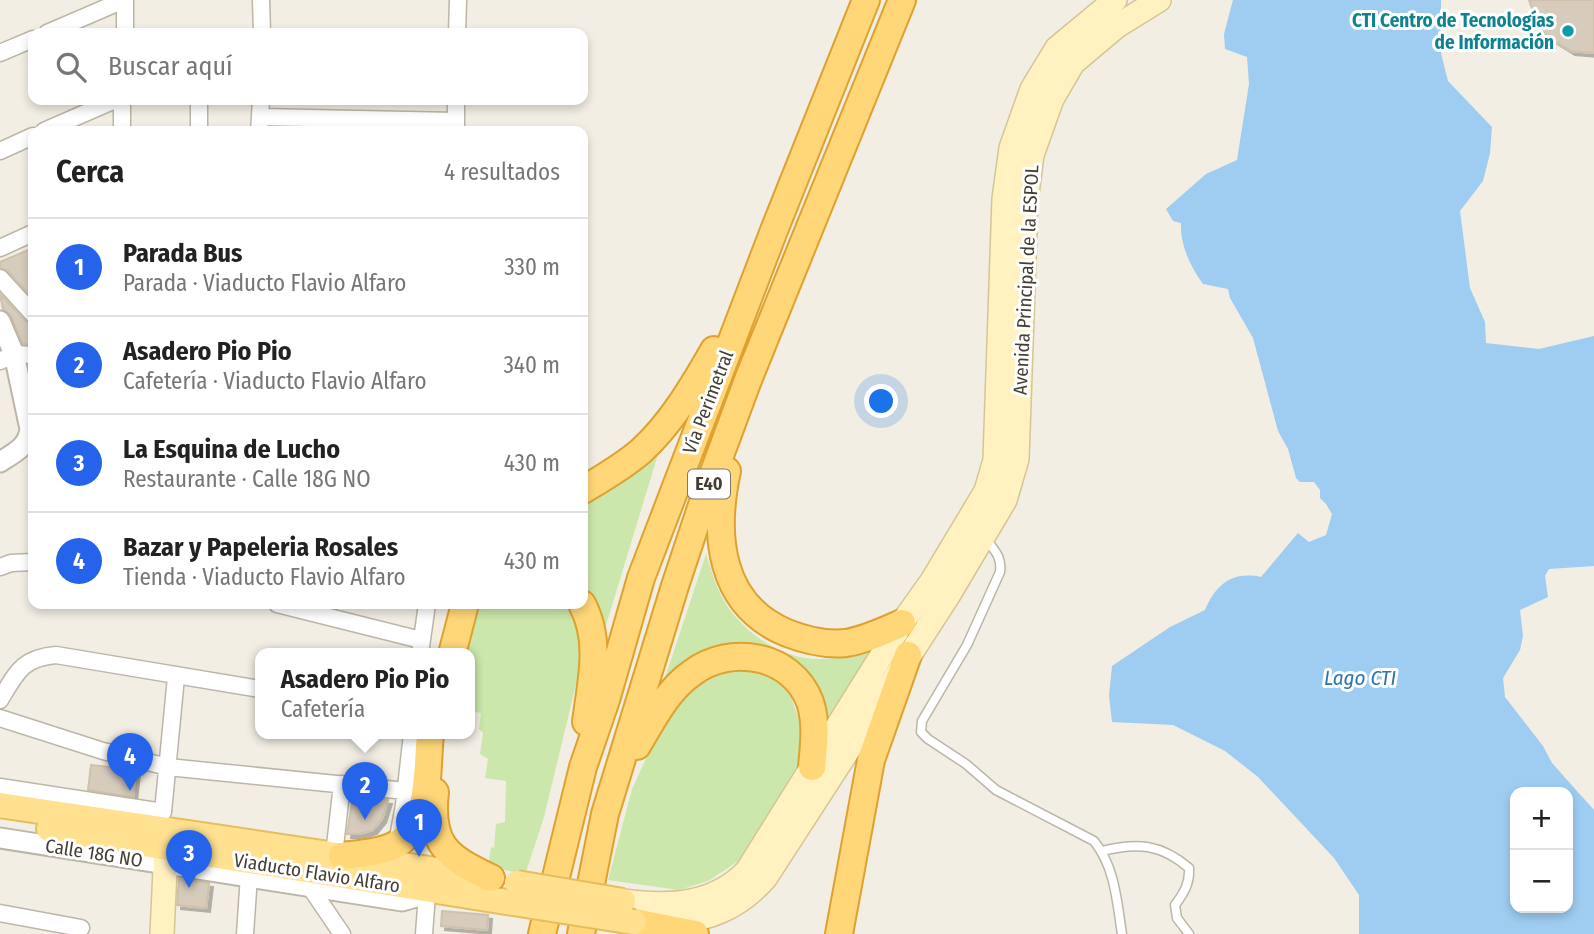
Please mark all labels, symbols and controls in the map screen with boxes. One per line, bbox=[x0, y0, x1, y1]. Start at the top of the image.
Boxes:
place label: CTI Centro de Tecnologías de Información bbox=[1352, 9, 1555, 54]
marker: CTI Centro de Tecnologías de Información bbox=[1560, 23, 1576, 39]
search box bbox=[28, 28, 588, 105]
icon: search bbox=[52, 48, 90, 86]
text: Buscar aquí bbox=[108, 51, 233, 82]
text: Cerca bbox=[56, 154, 124, 190]
text: 4 resultados bbox=[444, 158, 560, 186]
street label: Avenida Principal de la ESPOL bbox=[1008, 164, 1044, 396]
text: Parada Bus bbox=[123, 238, 242, 269]
text: 1 bbox=[74, 253, 84, 281]
text: 330 m bbox=[504, 253, 560, 281]
text: Parada · Viaducto Flavio Alfaro bbox=[123, 269, 406, 297]
text: Asadero Pio Pio bbox=[123, 336, 292, 367]
street label: Vía Perimetral bbox=[678, 347, 738, 457]
text: 2 bbox=[74, 351, 84, 379]
text: 340 m bbox=[504, 351, 560, 379]
text: Cafetería · Viaducto Flavio Alfaro bbox=[123, 367, 427, 395]
your location bbox=[864, 384, 898, 418]
text: La Esquina de Lucho bbox=[123, 434, 340, 465]
text: 3 bbox=[74, 449, 84, 477]
text: 430 m bbox=[504, 449, 560, 477]
text: Restaurante · Calle 18G NO bbox=[123, 465, 371, 493]
road number: E40 bbox=[688, 470, 730, 498]
text: Bazar y Papeleria Rosales bbox=[123, 532, 398, 563]
text: 4 bbox=[73, 547, 85, 575]
text: 430 m bbox=[504, 547, 560, 575]
text: Tienda · Viaducto Flavio Alfaro bbox=[123, 563, 406, 591]
popup bbox=[255, 648, 475, 739]
text: Asadero Pio Pio bbox=[281, 664, 449, 695]
water label: Lago CTI bbox=[1324, 665, 1396, 691]
text: Cafetería bbox=[281, 695, 365, 723]
pin: 4 bbox=[107, 733, 153, 791]
pin: 2 bbox=[342, 762, 388, 820]
map controls bbox=[1510, 787, 1573, 913]
button: + bbox=[1510, 787, 1573, 850]
pin: 1 bbox=[396, 799, 442, 857]
pin: 3 bbox=[166, 830, 212, 888]
street label: Calle 18G NO bbox=[44, 834, 144, 872]
street label: Viaducto Flavio Alfaro bbox=[232, 848, 402, 898]
button: − bbox=[1510, 850, 1573, 913]

